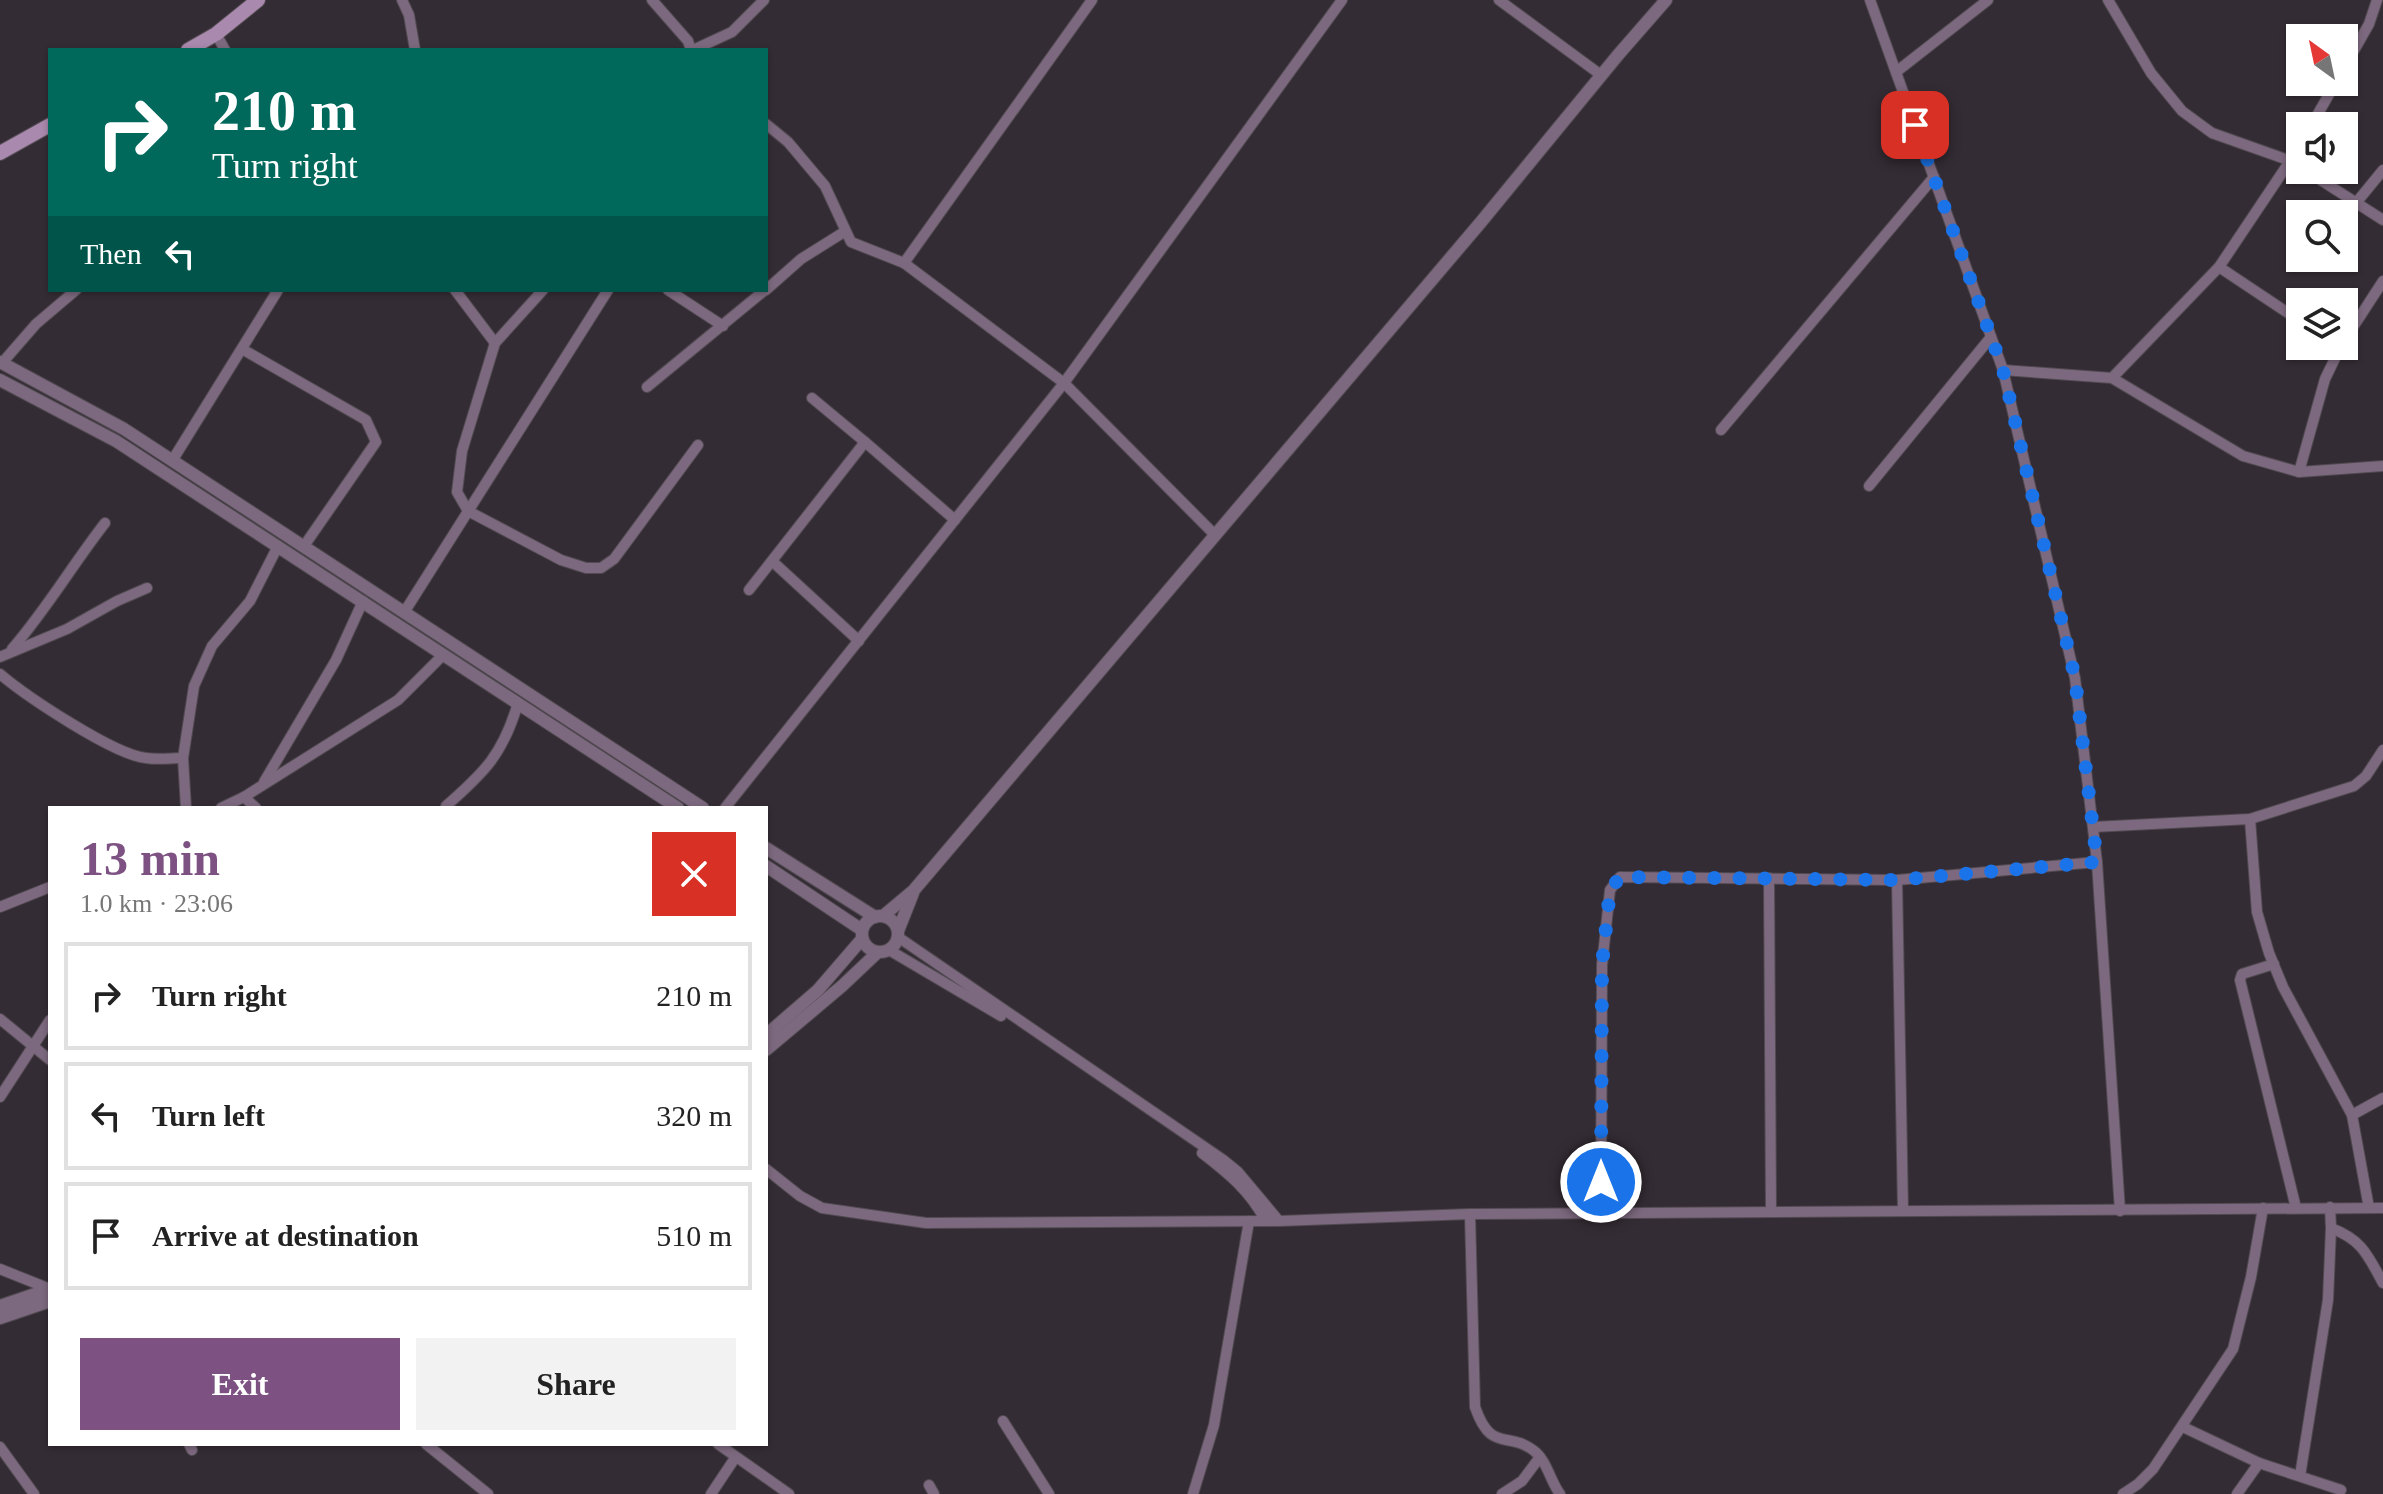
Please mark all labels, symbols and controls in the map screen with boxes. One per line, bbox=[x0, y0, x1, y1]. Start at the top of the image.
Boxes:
north arrow bbox=[2286, 24, 2358, 96]
map controls bbox=[2286, 24, 2358, 360]
icon: right bbox=[80, 80, 184, 184]
text: 210 m bbox=[212, 80, 357, 142]
pin bbox=[1881, 91, 1949, 159]
icon: arrive bbox=[1893, 103, 1937, 147]
button: sound bbox=[2286, 112, 2358, 184]
text: Turn right bbox=[212, 146, 358, 186]
button: search bbox=[2286, 200, 2358, 272]
icon: left bbox=[158, 232, 202, 276]
text: Then bbox=[80, 237, 142, 270]
button: layers bbox=[2286, 288, 2358, 360]
text: 13 min bbox=[80, 832, 220, 885]
button: close bbox=[652, 832, 736, 916]
text: 1.0 km · 23:06 bbox=[80, 889, 233, 918]
icon: right bbox=[84, 974, 128, 1018]
text: Turn right bbox=[152, 979, 287, 1012]
text: 210 m bbox=[656, 979, 732, 1012]
icon: left bbox=[84, 1094, 128, 1138]
text: Turn left bbox=[152, 1099, 265, 1132]
text: 320 m bbox=[656, 1099, 732, 1132]
position arrow bbox=[1559, 1140, 1643, 1224]
icon: arrive bbox=[84, 1214, 128, 1258]
text: Arrive at destination bbox=[152, 1219, 419, 1252]
text: 510 m bbox=[656, 1219, 732, 1252]
button: Exit bbox=[80, 1338, 400, 1430]
button: Share bbox=[416, 1338, 736, 1430]

